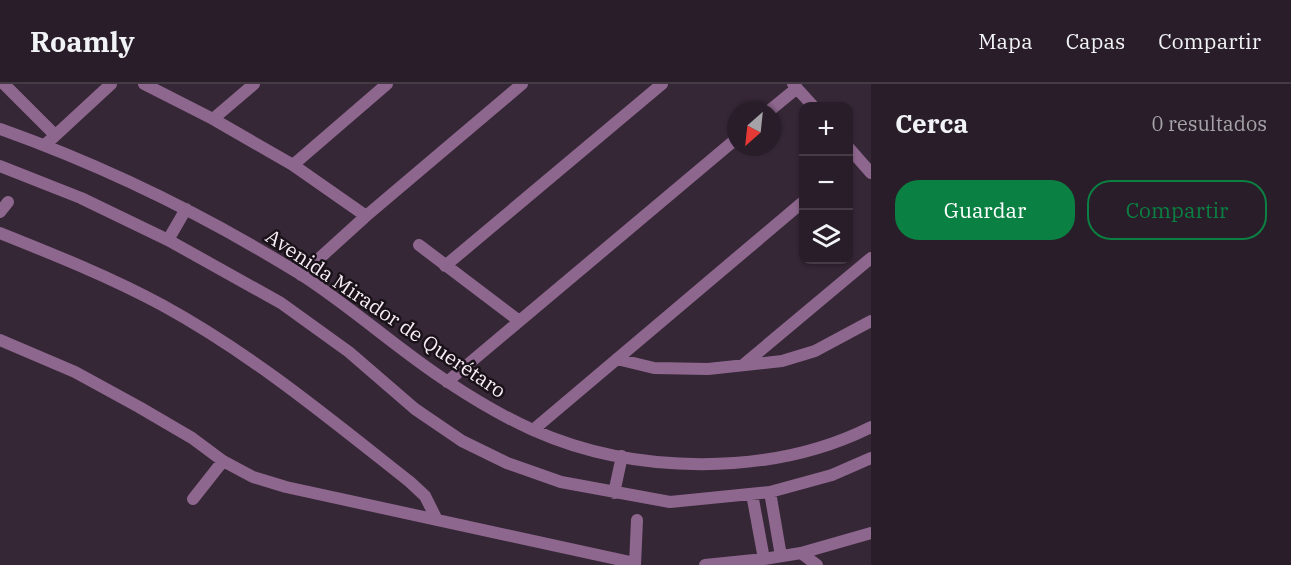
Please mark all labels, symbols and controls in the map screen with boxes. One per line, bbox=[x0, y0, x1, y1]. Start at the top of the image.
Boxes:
text: Roamly bbox=[30, 23, 135, 60]
text: Mapa bbox=[978, 27, 1033, 55]
text: Capas bbox=[1066, 27, 1125, 55]
text: Compartir bbox=[1158, 27, 1261, 55]
north arrow bbox=[727, 102, 781, 156]
map controls bbox=[799, 102, 853, 264]
button: + bbox=[799, 102, 853, 156]
text: Cerca bbox=[895, 106, 968, 140]
text: 0 resultados bbox=[1151, 110, 1267, 137]
button: − bbox=[799, 156, 853, 210]
button: Guardar bbox=[895, 180, 1075, 240]
button: Compartir bbox=[1087, 180, 1267, 240]
button: layers bbox=[799, 210, 853, 264]
street label: Avenida Mirador de Querétaro bbox=[261, 222, 511, 404]

